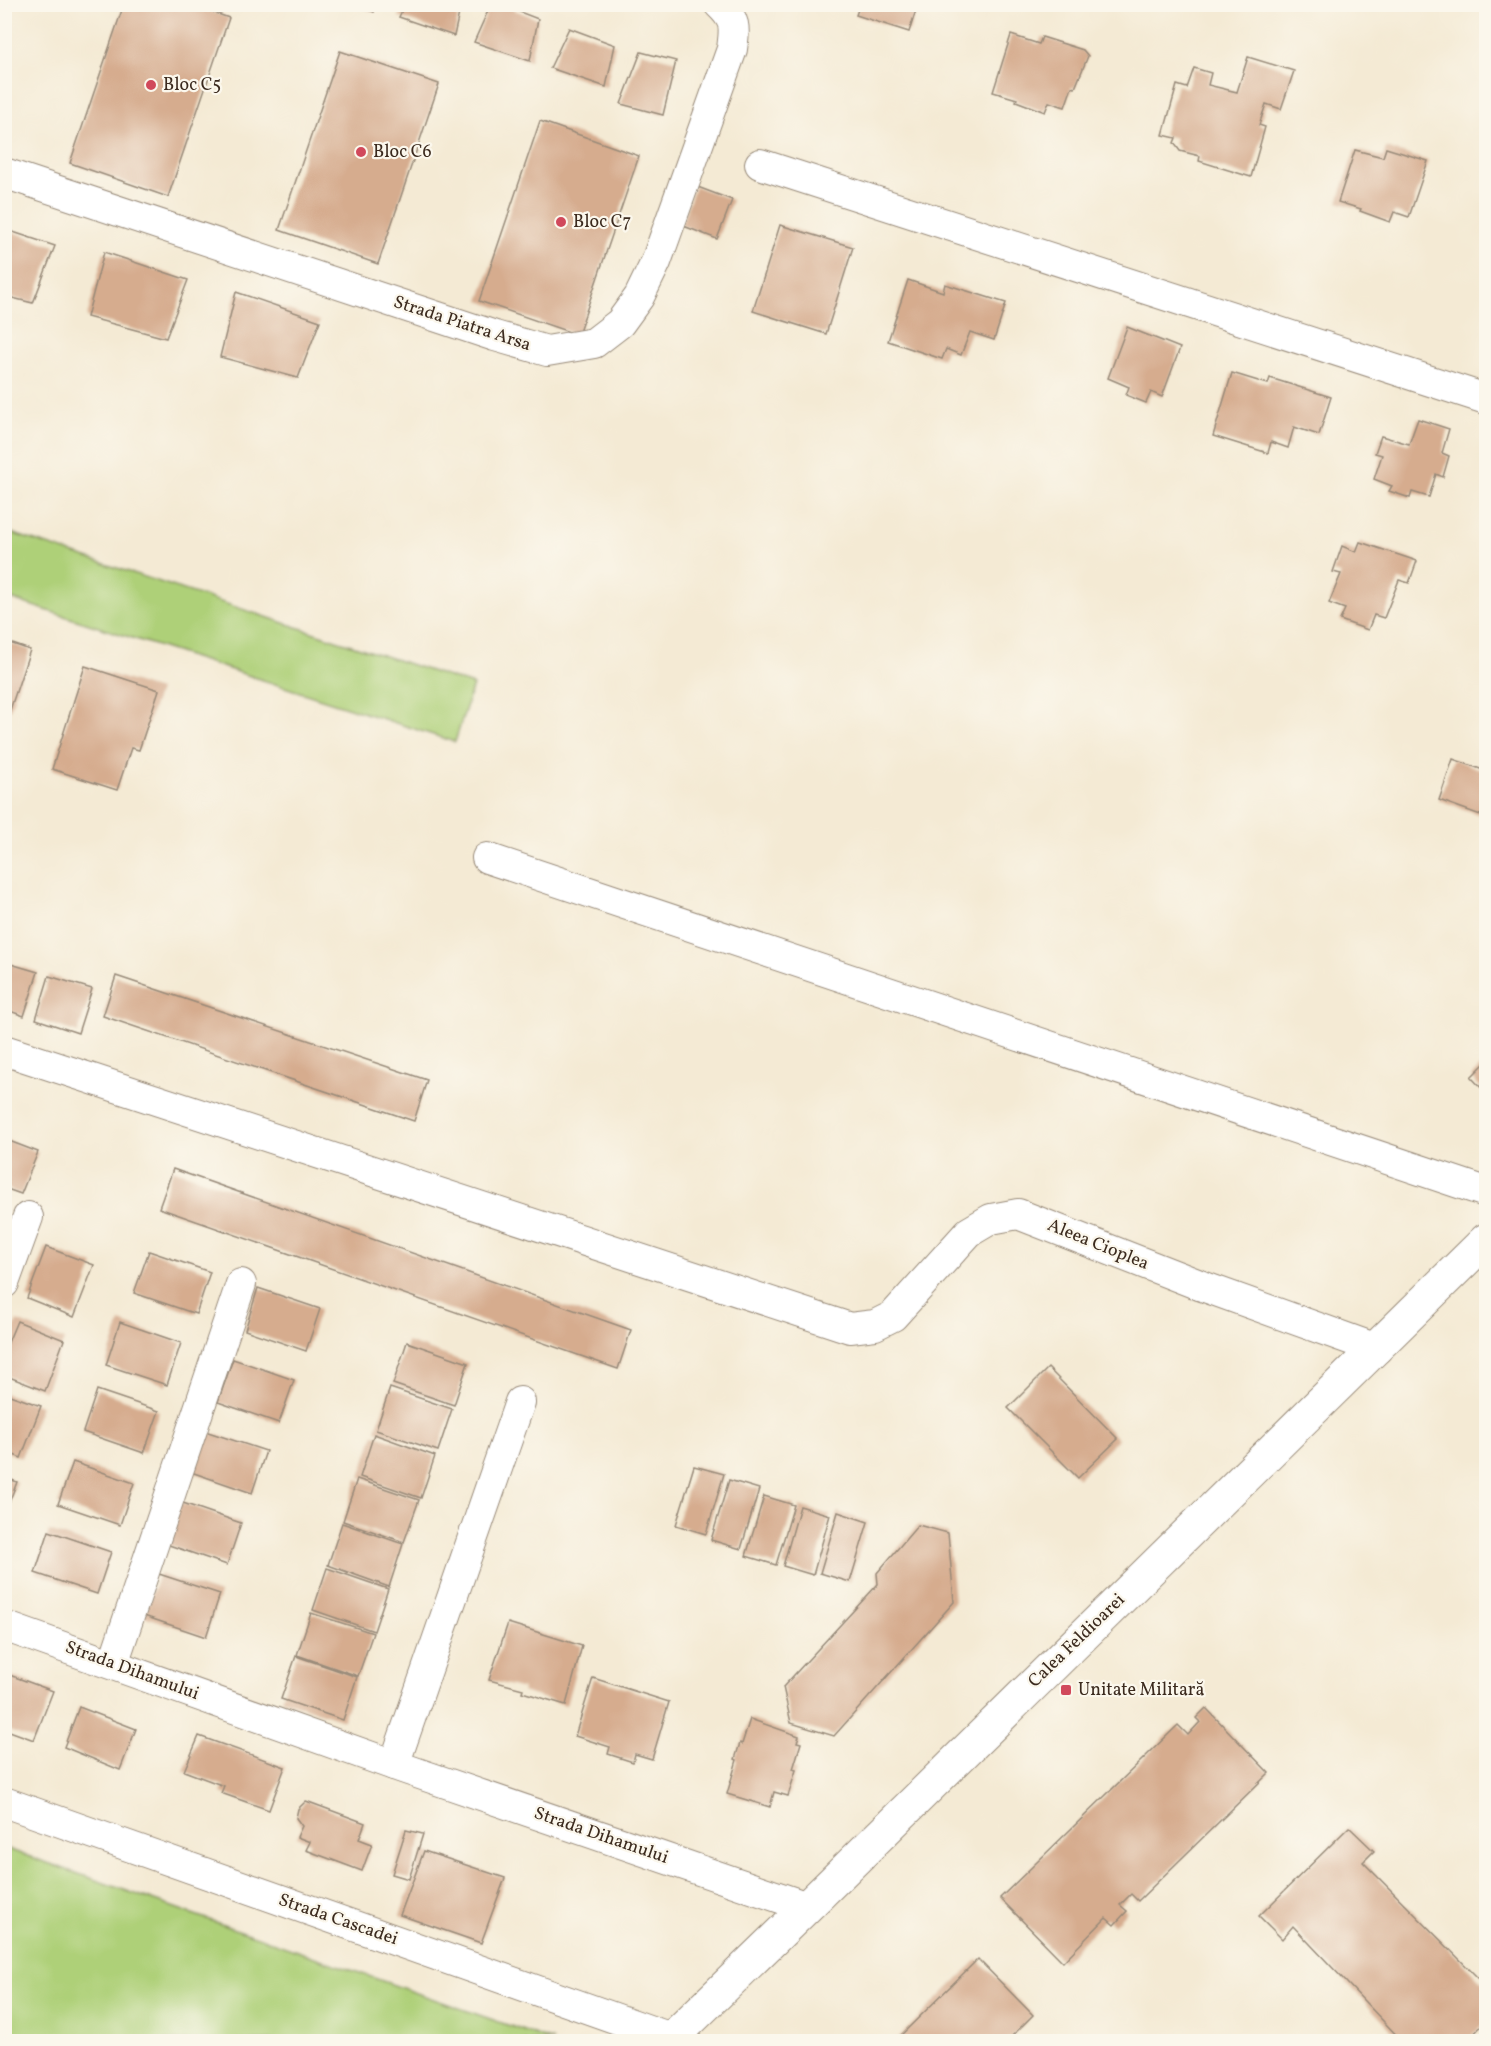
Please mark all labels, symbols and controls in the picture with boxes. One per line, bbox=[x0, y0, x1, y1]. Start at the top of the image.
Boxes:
place label: Bloc C5 bbox=[163, 73, 221, 98]
marker: Bloc C5 bbox=[144, 78, 158, 92]
place label: Bloc C6 bbox=[373, 140, 432, 165]
marker: Bloc C6 bbox=[354, 145, 368, 159]
place label: Bloc C7 bbox=[573, 210, 631, 235]
marker: Bloc C7 bbox=[554, 215, 568, 229]
street label: Strada Piatra Arsa bbox=[390, 290, 534, 358]
street label: Aleea Cioplea bbox=[1044, 1213, 1153, 1277]
street label: Calea Feldioarei bbox=[1023, 1588, 1131, 1694]
street label: Strada Dihamului bbox=[62, 1635, 202, 1707]
place label: Unitate Militară bbox=[1078, 1678, 1204, 1703]
marker: Unitate Militară bbox=[1059, 1683, 1073, 1697]
street label: Strada Dihamului bbox=[530, 1801, 672, 1871]
street label: Strada Cascadei bbox=[275, 1888, 401, 1952]

